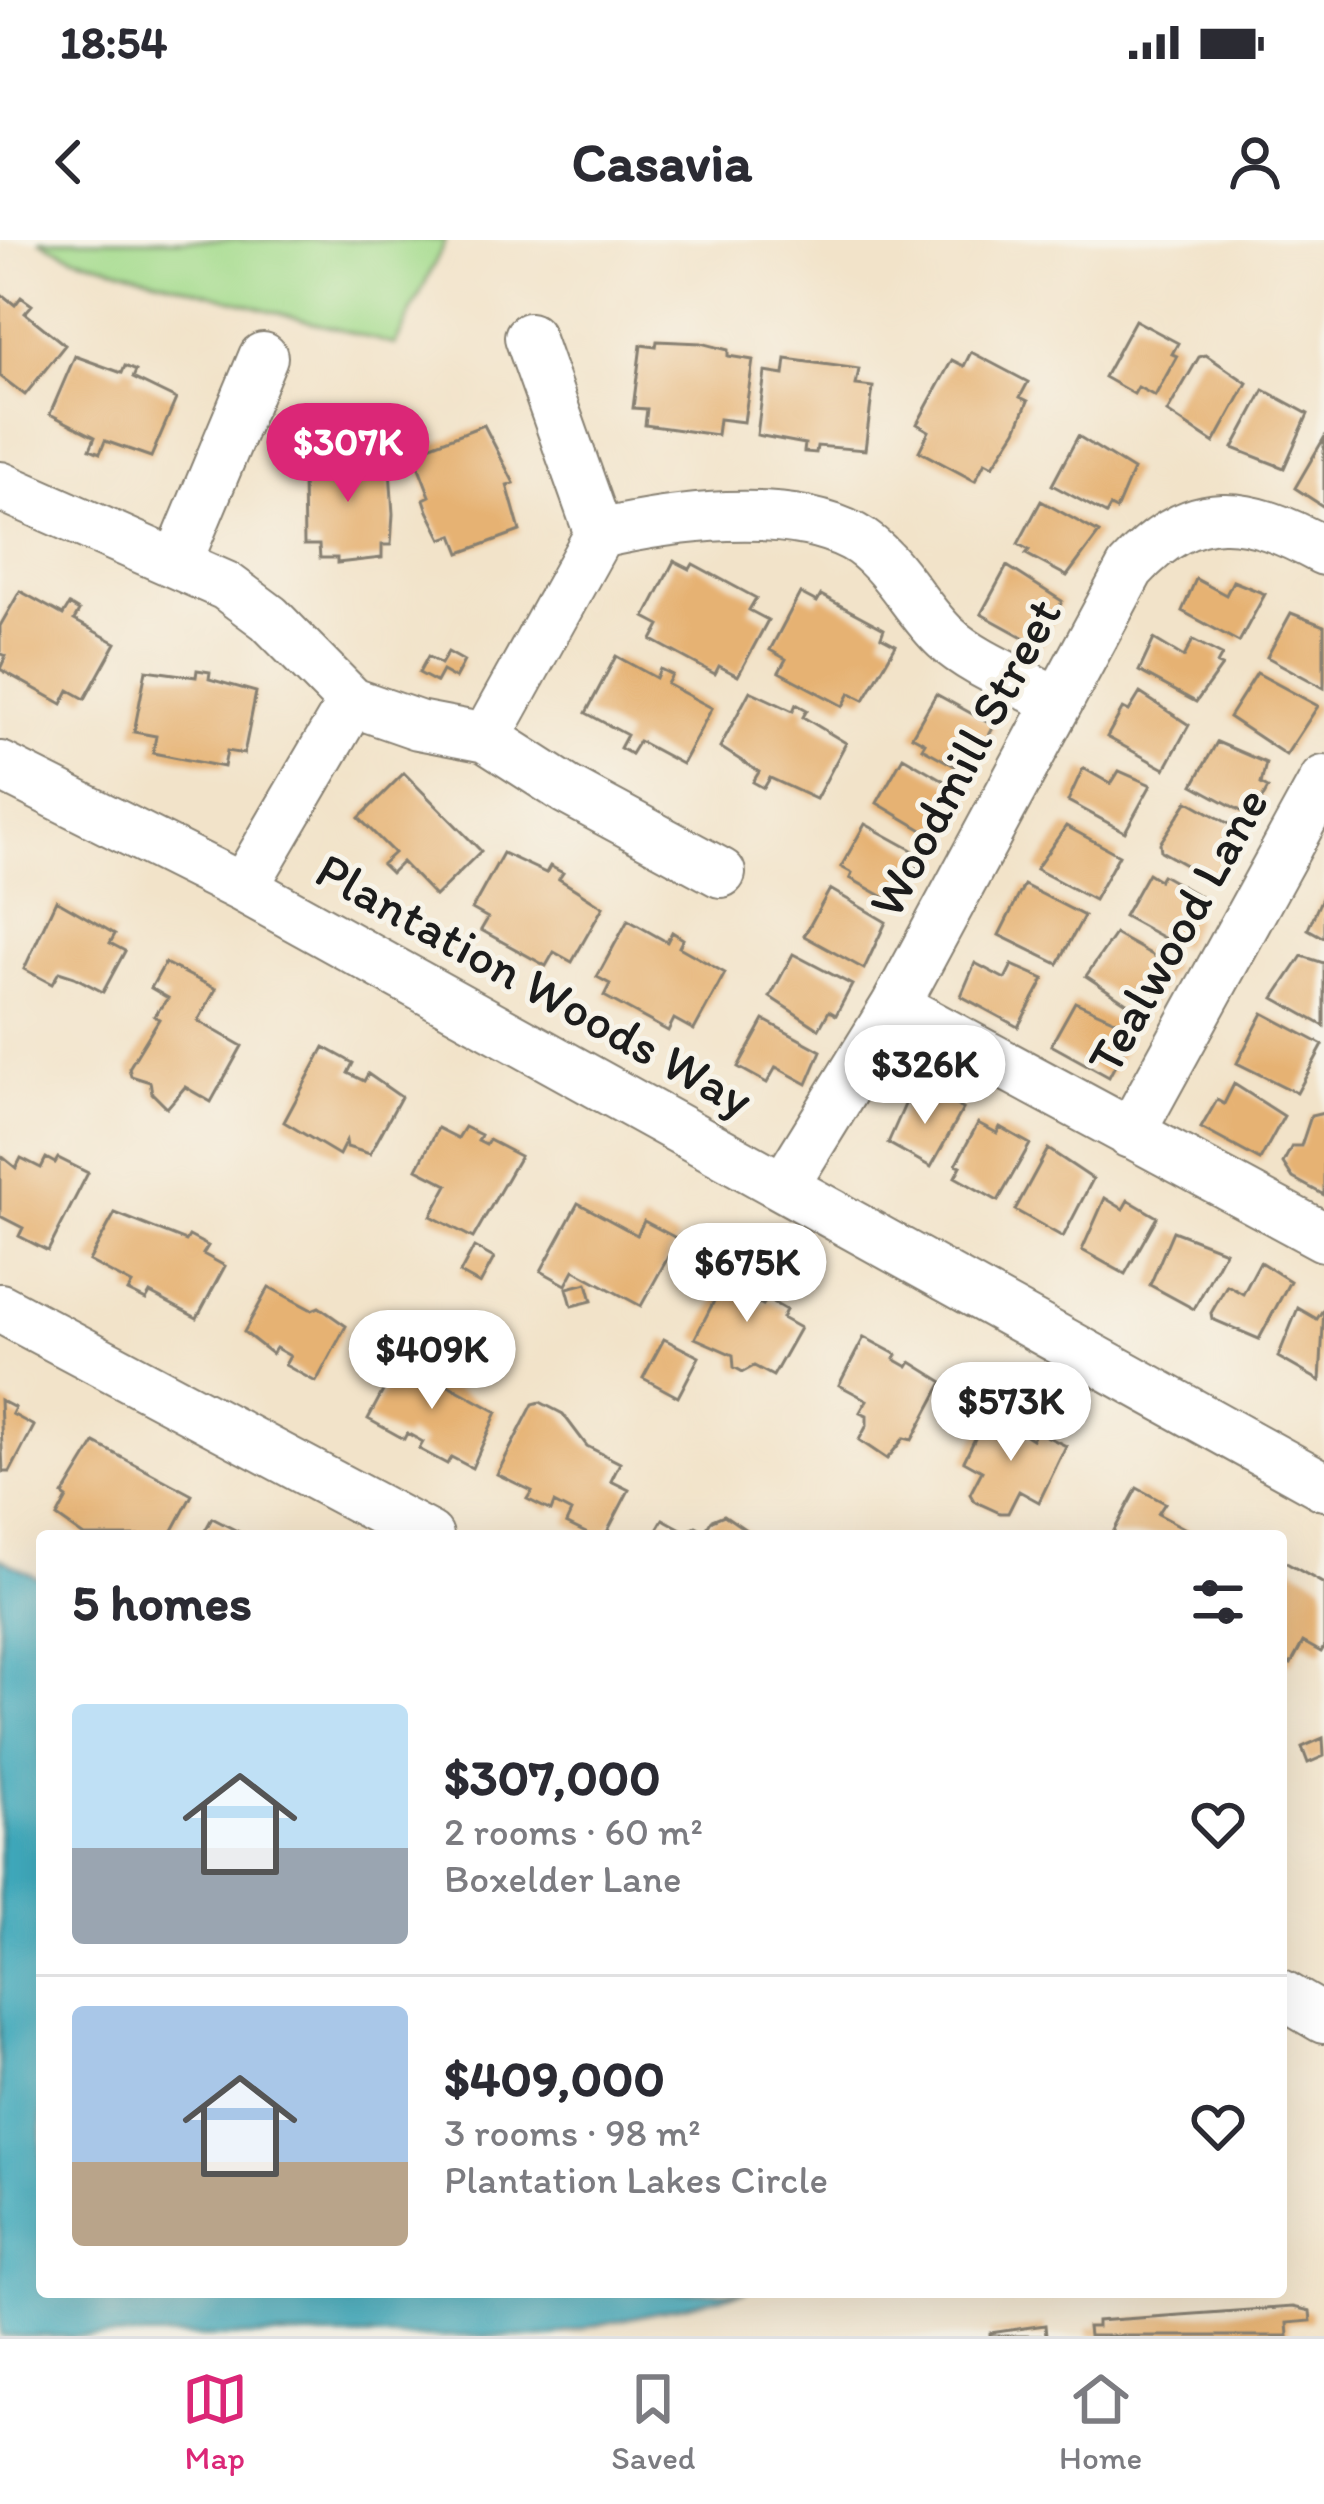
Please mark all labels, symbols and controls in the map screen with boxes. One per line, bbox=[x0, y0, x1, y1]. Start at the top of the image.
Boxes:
text: 18:54 bbox=[60, 15, 167, 69]
icon: back bbox=[36, 129, 102, 195]
icon: person bbox=[1222, 129, 1288, 195]
text: Casavia bbox=[572, 130, 752, 195]
pin: $307K bbox=[264, 403, 432, 505]
text: $307K bbox=[293, 418, 403, 465]
street label: Woodmill Street bbox=[855, 587, 1074, 927]
street label: Tealwood Lane bbox=[1074, 777, 1281, 1084]
street label: Plantation Woods Way bbox=[306, 839, 764, 1130]
pin: $326K bbox=[841, 1025, 1009, 1127]
text: $326K bbox=[871, 1040, 979, 1087]
pin: $675K bbox=[663, 1223, 831, 1325]
text: $675K bbox=[694, 1238, 800, 1285]
pin: $409K bbox=[348, 1310, 516, 1412]
text: $409K bbox=[376, 1325, 488, 1372]
pin: $573K bbox=[927, 1362, 1095, 1464]
text: $573K bbox=[958, 1377, 1064, 1424]
icon: filters bbox=[1185, 1569, 1251, 1635]
text: 5 homes bbox=[72, 1572, 252, 1633]
text: $307,000 bbox=[444, 1747, 661, 1808]
icon: home bbox=[168, 1752, 312, 1896]
icon: heart bbox=[1185, 1791, 1251, 1857]
text: 2 rooms · 60 m² bbox=[444, 1808, 703, 1855]
text: Boxelder Lane bbox=[444, 1855, 682, 1902]
text: $409,000 bbox=[444, 2048, 665, 2109]
icon: home bbox=[168, 2054, 312, 2198]
icon: heart bbox=[1185, 2093, 1251, 2159]
text: 3 rooms · 98 m² bbox=[444, 2109, 701, 2156]
text: Plantation Lakes Circle bbox=[444, 2156, 828, 2203]
tab: Map bbox=[182, 2366, 248, 2477]
tab: Saved bbox=[611, 2366, 696, 2477]
tab: Home bbox=[1059, 2366, 1142, 2477]

